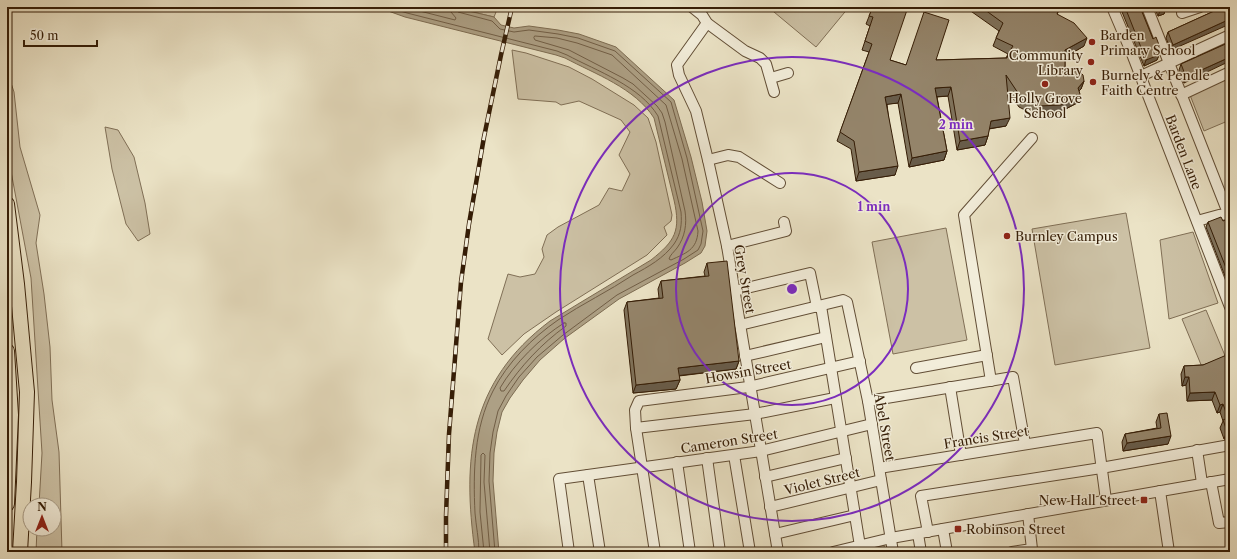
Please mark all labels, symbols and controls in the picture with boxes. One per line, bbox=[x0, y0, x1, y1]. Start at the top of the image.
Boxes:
scale bar bbox=[24, 22, 97, 48]
place label: Barden Primary School bbox=[1100, 27, 1195, 58]
text: 50 m bbox=[30, 28, 59, 43]
marker: Barden Primary School bbox=[1087, 37, 1097, 47]
place label: Community Library bbox=[1009, 47, 1084, 78]
marker: Community Library bbox=[1086, 57, 1096, 67]
place label: Burnely & Pendle Faith Centre bbox=[1101, 67, 1210, 98]
marker: Burnely & Pendle Faith Centre bbox=[1088, 77, 1098, 87]
marker: Holly Grove School bbox=[1040, 79, 1050, 89]
place label: Holly Grove School bbox=[1008, 90, 1082, 121]
street label: Barden Lane bbox=[1162, 112, 1206, 192]
text: 2 min bbox=[939, 117, 974, 132]
text: 1 min bbox=[858, 199, 891, 214]
place label: Burnley Campus bbox=[1015, 228, 1118, 244]
marker: Burnley Campus bbox=[1002, 231, 1012, 241]
street label: Grey Street bbox=[731, 243, 759, 315]
centre of rings bbox=[785, 282, 799, 296]
street label: Howsin Street bbox=[704, 355, 793, 386]
street label: Abel Street bbox=[871, 391, 899, 463]
street label: Francis Street bbox=[942, 422, 1030, 452]
street label: Cameron Street bbox=[679, 425, 779, 457]
street label: Violet Street bbox=[782, 464, 862, 498]
place label: New Hall Street bbox=[1039, 492, 1136, 508]
marker: New Hall Street bbox=[1139, 495, 1149, 505]
north arrow bbox=[22, 497, 62, 537]
text: N bbox=[37, 500, 47, 514]
place label: Robinson Street bbox=[966, 521, 1066, 537]
marker: Robinson Street bbox=[953, 524, 963, 534]

